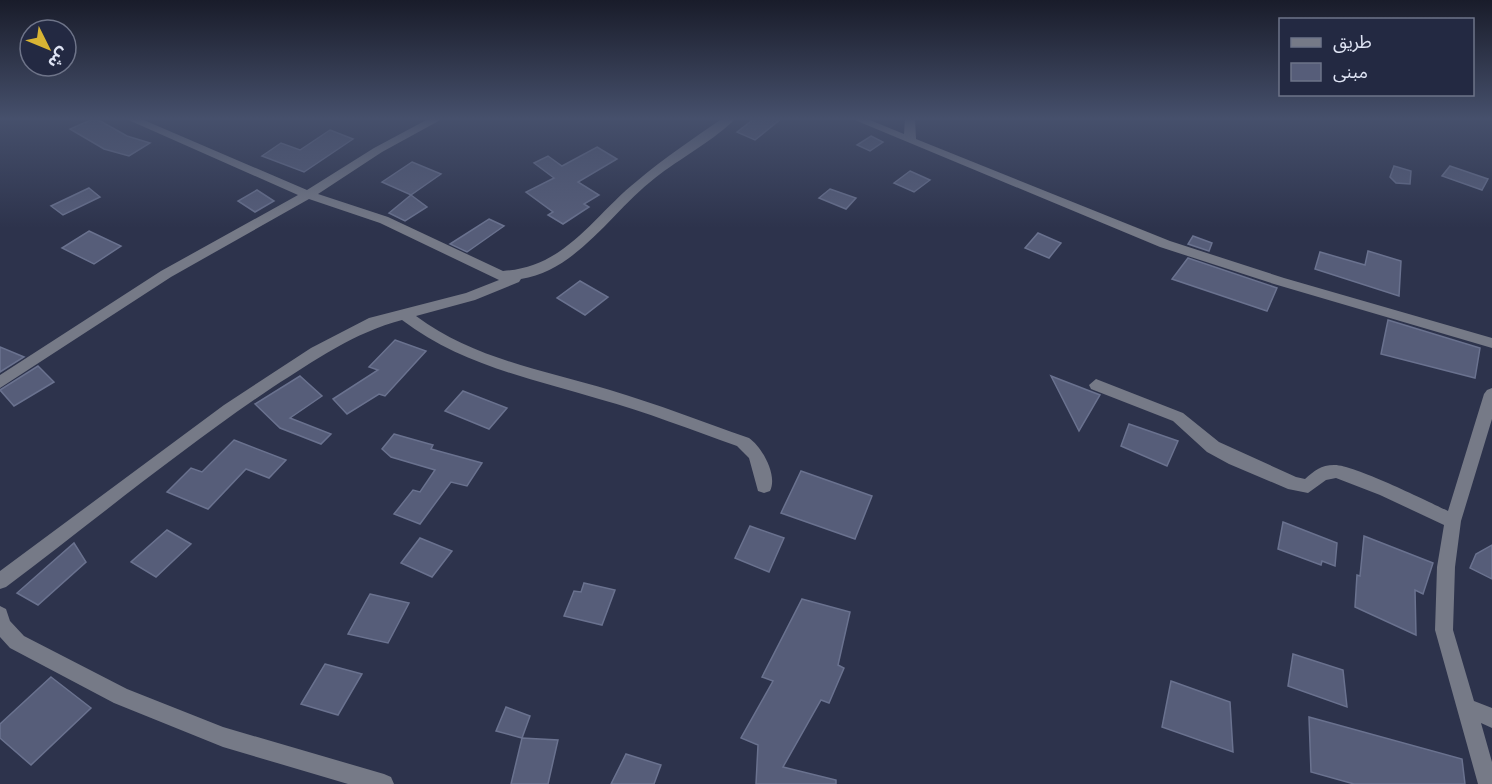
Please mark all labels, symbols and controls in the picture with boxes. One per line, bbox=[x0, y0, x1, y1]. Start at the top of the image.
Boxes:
north arrow bbox=[18, 18, 78, 78]
legend bbox=[1279, 18, 1474, 96]
text: طريق bbox=[1333, 29, 1372, 54]
text: ش bbox=[43, 43, 74, 74]
text: مبنى bbox=[1333, 59, 1368, 84]

